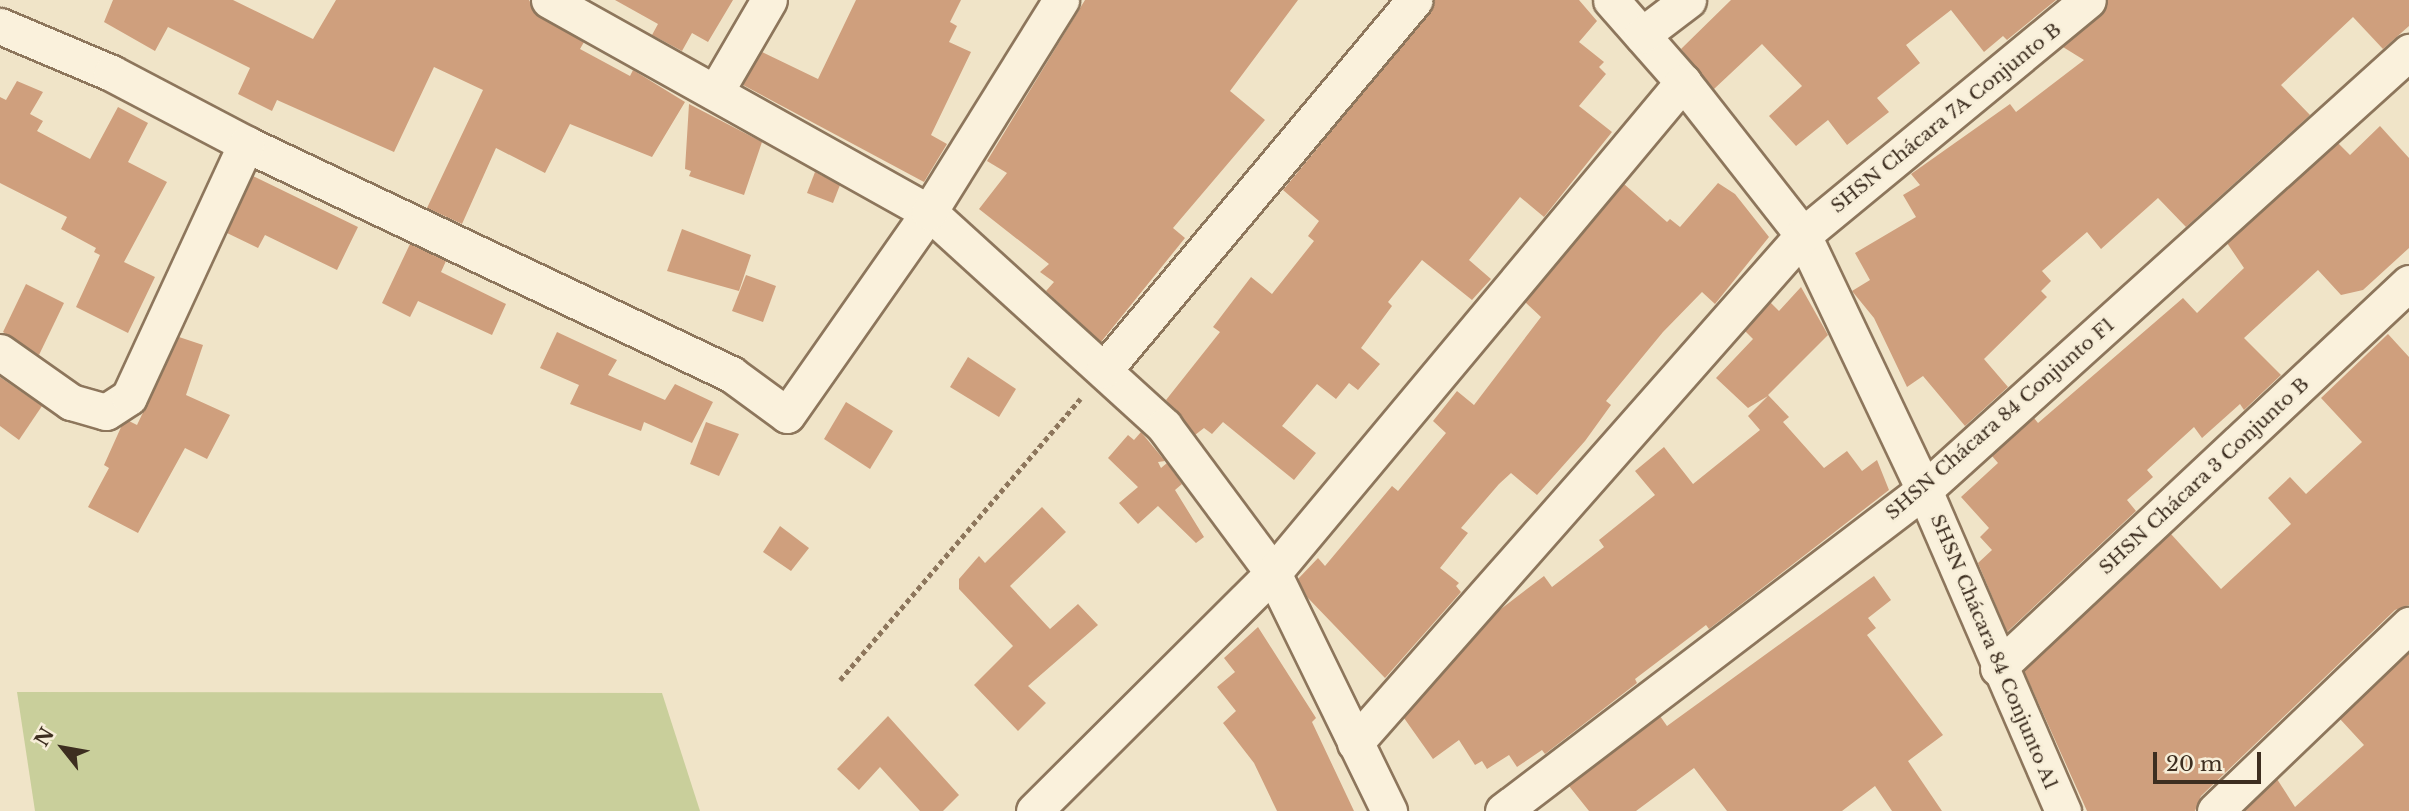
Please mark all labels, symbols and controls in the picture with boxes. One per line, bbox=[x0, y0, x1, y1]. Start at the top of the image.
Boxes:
street label: SHSN Chácara 7A Conjunto B bbox=[1826, 18, 2066, 218]
street label: SHSN Chácara 84 Conjunto F1 bbox=[1881, 313, 2119, 525]
street label: SHSN Chácara 3 Conjunto B bbox=[2094, 373, 2314, 579]
street label: SHSN Chácara 84 Conjunto A1 bbox=[1925, 510, 2063, 794]
north arrow bbox=[28, 713, 98, 783]
text: N bbox=[30, 723, 59, 751]
scale bar bbox=[2157, 738, 2266, 782]
text: 20 m bbox=[2166, 751, 2223, 777]

